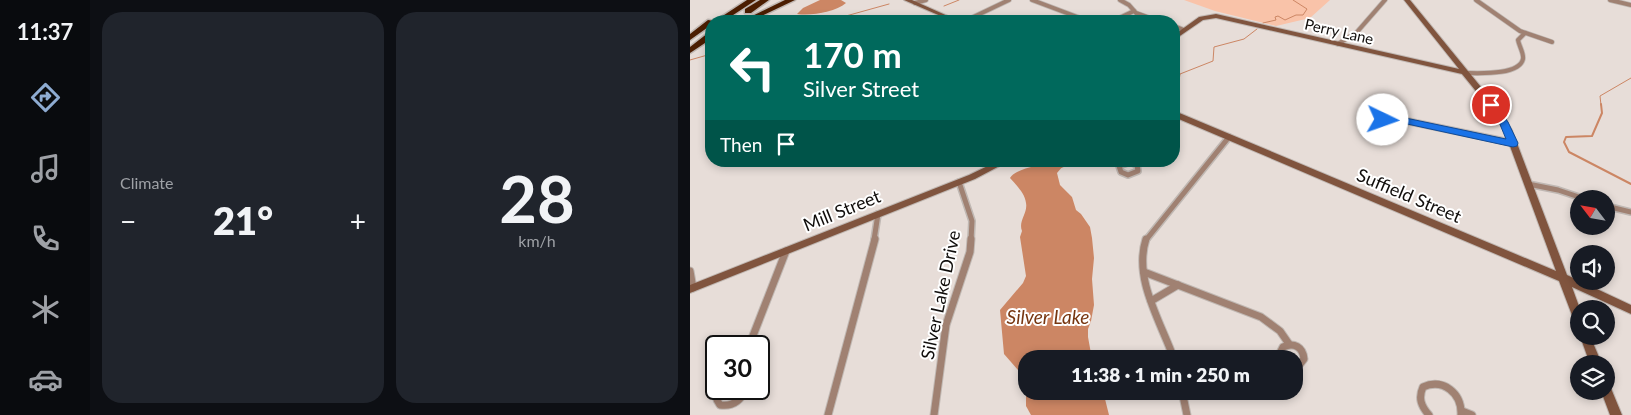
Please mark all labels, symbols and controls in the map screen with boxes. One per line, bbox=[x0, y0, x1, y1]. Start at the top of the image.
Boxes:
street label: Perry Lane bbox=[1303, 14, 1375, 48]
text: 11:37 bbox=[17, 18, 73, 45]
text: 170 m bbox=[803, 33, 902, 75]
icon: left bbox=[720, 35, 785, 100]
text: Silver Street bbox=[803, 75, 919, 102]
icon: directions bbox=[28, 80, 63, 115]
pin bbox=[1470, 84, 1512, 126]
icon: arrive bbox=[1477, 91, 1505, 119]
position arrow bbox=[1356, 93, 1408, 145]
icon: arrive bbox=[772, 130, 800, 158]
text: Then bbox=[720, 133, 762, 156]
icon: music bbox=[28, 151, 63, 186]
text: 28 bbox=[499, 159, 575, 237]
street label: Suffield Street bbox=[1354, 163, 1465, 227]
text: Climate bbox=[120, 173, 173, 192]
street label: Mill Street bbox=[800, 184, 884, 236]
north arrow bbox=[1570, 190, 1615, 235]
map controls bbox=[1570, 190, 1615, 400]
text: 21° bbox=[213, 197, 273, 243]
text: − bbox=[120, 204, 136, 238]
text: + bbox=[350, 204, 366, 238]
icon: phone bbox=[28, 221, 63, 256]
street label: Silver Lake Drive bbox=[916, 228, 964, 361]
text: km/h bbox=[518, 231, 556, 250]
button: sound bbox=[1570, 245, 1615, 290]
icon: climate bbox=[28, 292, 63, 327]
button: search bbox=[1570, 300, 1615, 345]
water label: Silver Lake bbox=[1007, 305, 1089, 328]
speed limit sign: 30 bbox=[705, 335, 770, 400]
button: layers bbox=[1570, 355, 1615, 400]
icon: car bbox=[28, 362, 63, 397]
text: 11:38 · 1 min · 250 m bbox=[1071, 363, 1250, 386]

